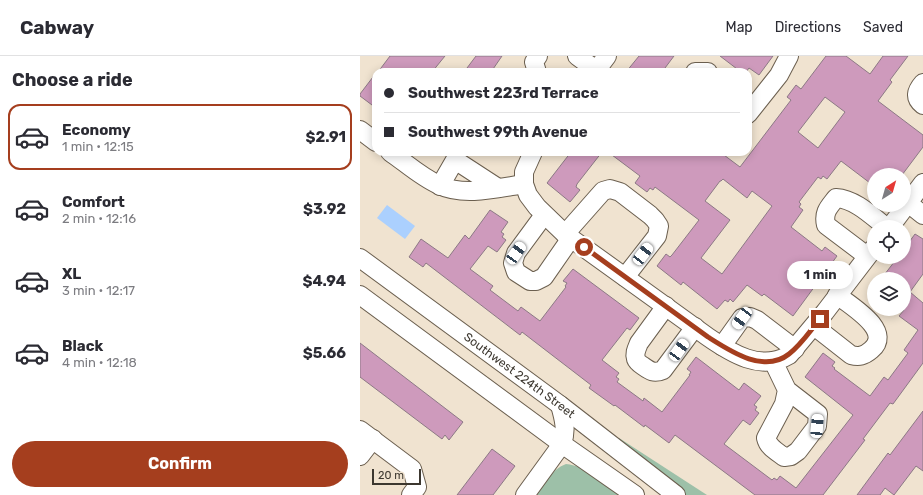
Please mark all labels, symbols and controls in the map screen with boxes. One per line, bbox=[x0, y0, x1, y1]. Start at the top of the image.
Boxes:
text: Cabway bbox=[20, 16, 94, 39]
text: Map bbox=[726, 19, 753, 36]
text: Directions bbox=[775, 19, 841, 36]
text: Saved bbox=[863, 19, 903, 36]
text: Choose a ride bbox=[12, 69, 133, 91]
text: Southwest 223rd Terrace bbox=[408, 84, 599, 102]
icon: car bbox=[14, 119, 50, 155]
text: Economy bbox=[62, 121, 131, 139]
text: Southwest 99th Avenue bbox=[408, 123, 588, 141]
text: $2.91 bbox=[306, 128, 346, 146]
text: 1 min · 12:15 bbox=[62, 139, 134, 154]
north arrow bbox=[867, 168, 911, 212]
map controls bbox=[867, 168, 911, 316]
icon: car bbox=[14, 191, 50, 227]
text: Comfort bbox=[62, 193, 125, 211]
text: $3.92 bbox=[303, 200, 346, 218]
text: 2 min · 12:16 bbox=[62, 211, 136, 226]
button: locate bbox=[867, 220, 911, 264]
route start bbox=[575, 238, 593, 256]
car bbox=[504, 240, 528, 266]
car bbox=[631, 241, 655, 267]
callout: 1 min bbox=[787, 261, 853, 289]
icon: car bbox=[14, 263, 50, 299]
text: XL bbox=[62, 265, 81, 283]
text: 1 min bbox=[803, 267, 837, 282]
text: $4.94 bbox=[302, 272, 346, 290]
button: layers bbox=[867, 272, 911, 316]
text: 3 min · 12:17 bbox=[62, 283, 135, 298]
car bbox=[730, 305, 754, 331]
route end bbox=[811, 310, 829, 328]
street label: Southwest 224th Street bbox=[461, 330, 578, 421]
icon: car bbox=[14, 335, 50, 371]
text: Black bbox=[62, 337, 103, 355]
car bbox=[667, 337, 691, 363]
text: $5.66 bbox=[303, 344, 346, 362]
text: 4 min · 12:18 bbox=[62, 355, 137, 370]
car bbox=[810, 414, 824, 438]
button: Confirm bbox=[12, 441, 348, 487]
scale bar bbox=[372, 467, 421, 486]
text: 20 m bbox=[378, 469, 404, 482]

